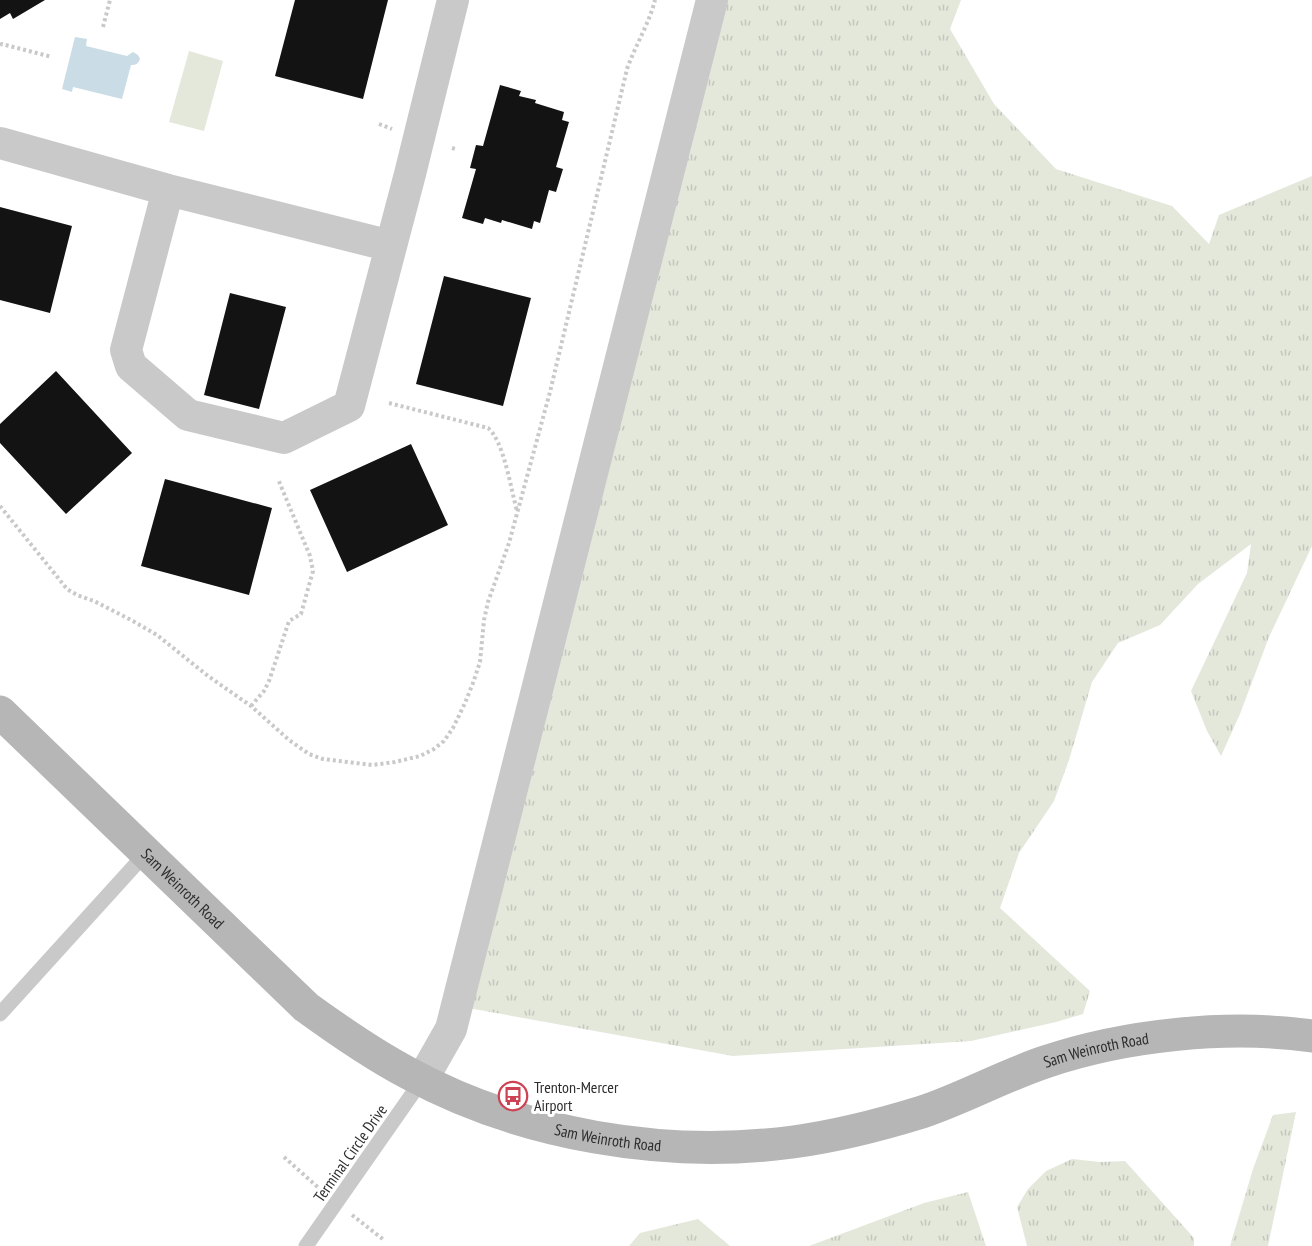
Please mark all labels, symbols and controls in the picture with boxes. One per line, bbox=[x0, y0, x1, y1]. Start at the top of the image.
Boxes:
street label: Sam Weinroth Road bbox=[137, 844, 229, 933]
street label: Sam Weinroth Road bbox=[1041, 1028, 1150, 1072]
place label: Trenton-Mercer Airport bbox=[534, 1077, 619, 1115]
bus stop icon: Trenton-Mercer Airport bbox=[497, 1080, 529, 1112]
street label: Terminal Circle Drive bbox=[309, 1100, 391, 1206]
street label: Sam Weinroth Road bbox=[553, 1119, 662, 1155]

